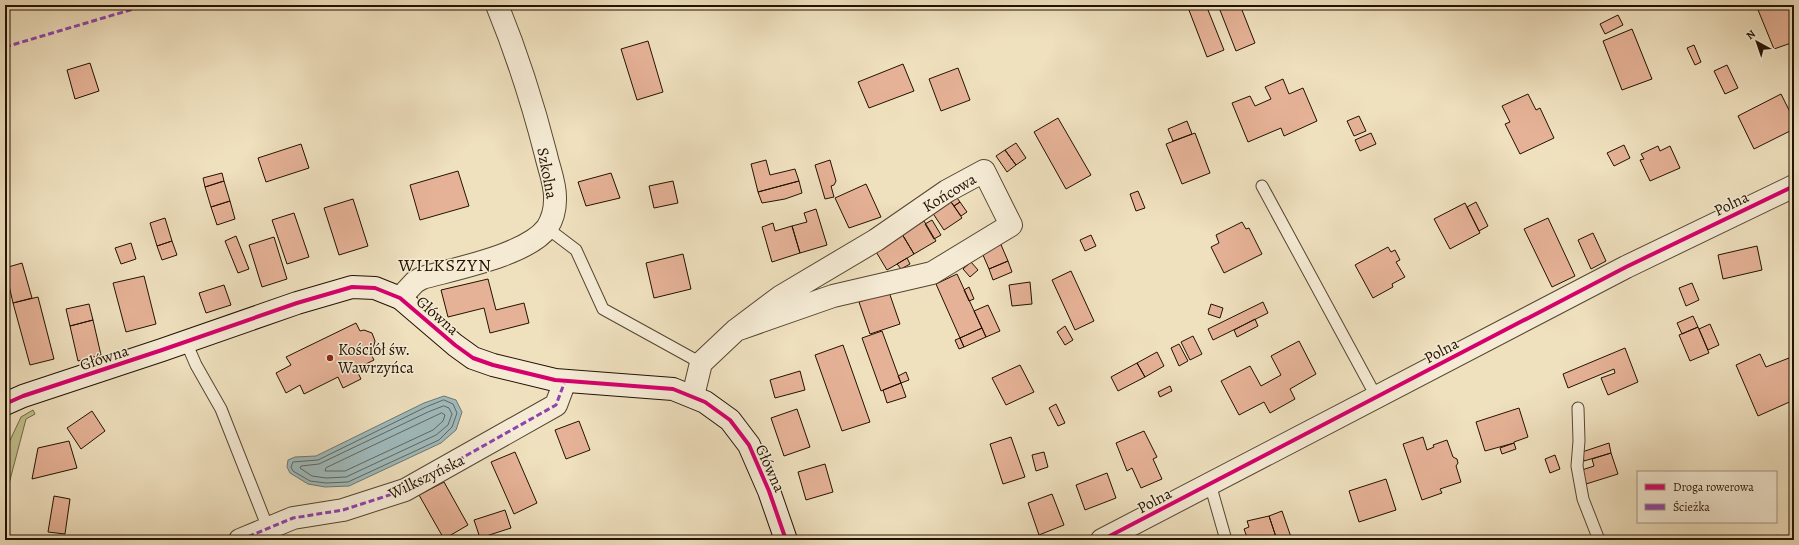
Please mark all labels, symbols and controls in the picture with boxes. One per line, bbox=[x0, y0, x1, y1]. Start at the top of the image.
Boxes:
north arrow bbox=[1737, 22, 1777, 62]
text: N bbox=[1743, 26, 1759, 43]
street label: Szkolna bbox=[531, 146, 563, 201]
street label: Końcowa bbox=[918, 168, 981, 218]
street label: Polna bbox=[1710, 186, 1753, 222]
district label: WILKSZYN bbox=[397, 253, 492, 277]
street label: Główna bbox=[411, 291, 464, 341]
street label: Polna bbox=[1420, 332, 1463, 369]
place label: Kościół św. Wawrzyńca bbox=[337, 339, 414, 379]
street label: Główna bbox=[77, 340, 132, 376]
marker: Kościół św. Wawrzyńca bbox=[325, 353, 335, 363]
street label: Główna bbox=[750, 441, 791, 496]
street label: Wilkszyńska bbox=[384, 449, 469, 505]
legend bbox=[1637, 471, 1777, 523]
text: Droga rowerowa bbox=[1673, 479, 1754, 495]
street label: Polna bbox=[1133, 482, 1176, 519]
text: Ścieżka bbox=[1673, 499, 1710, 515]

